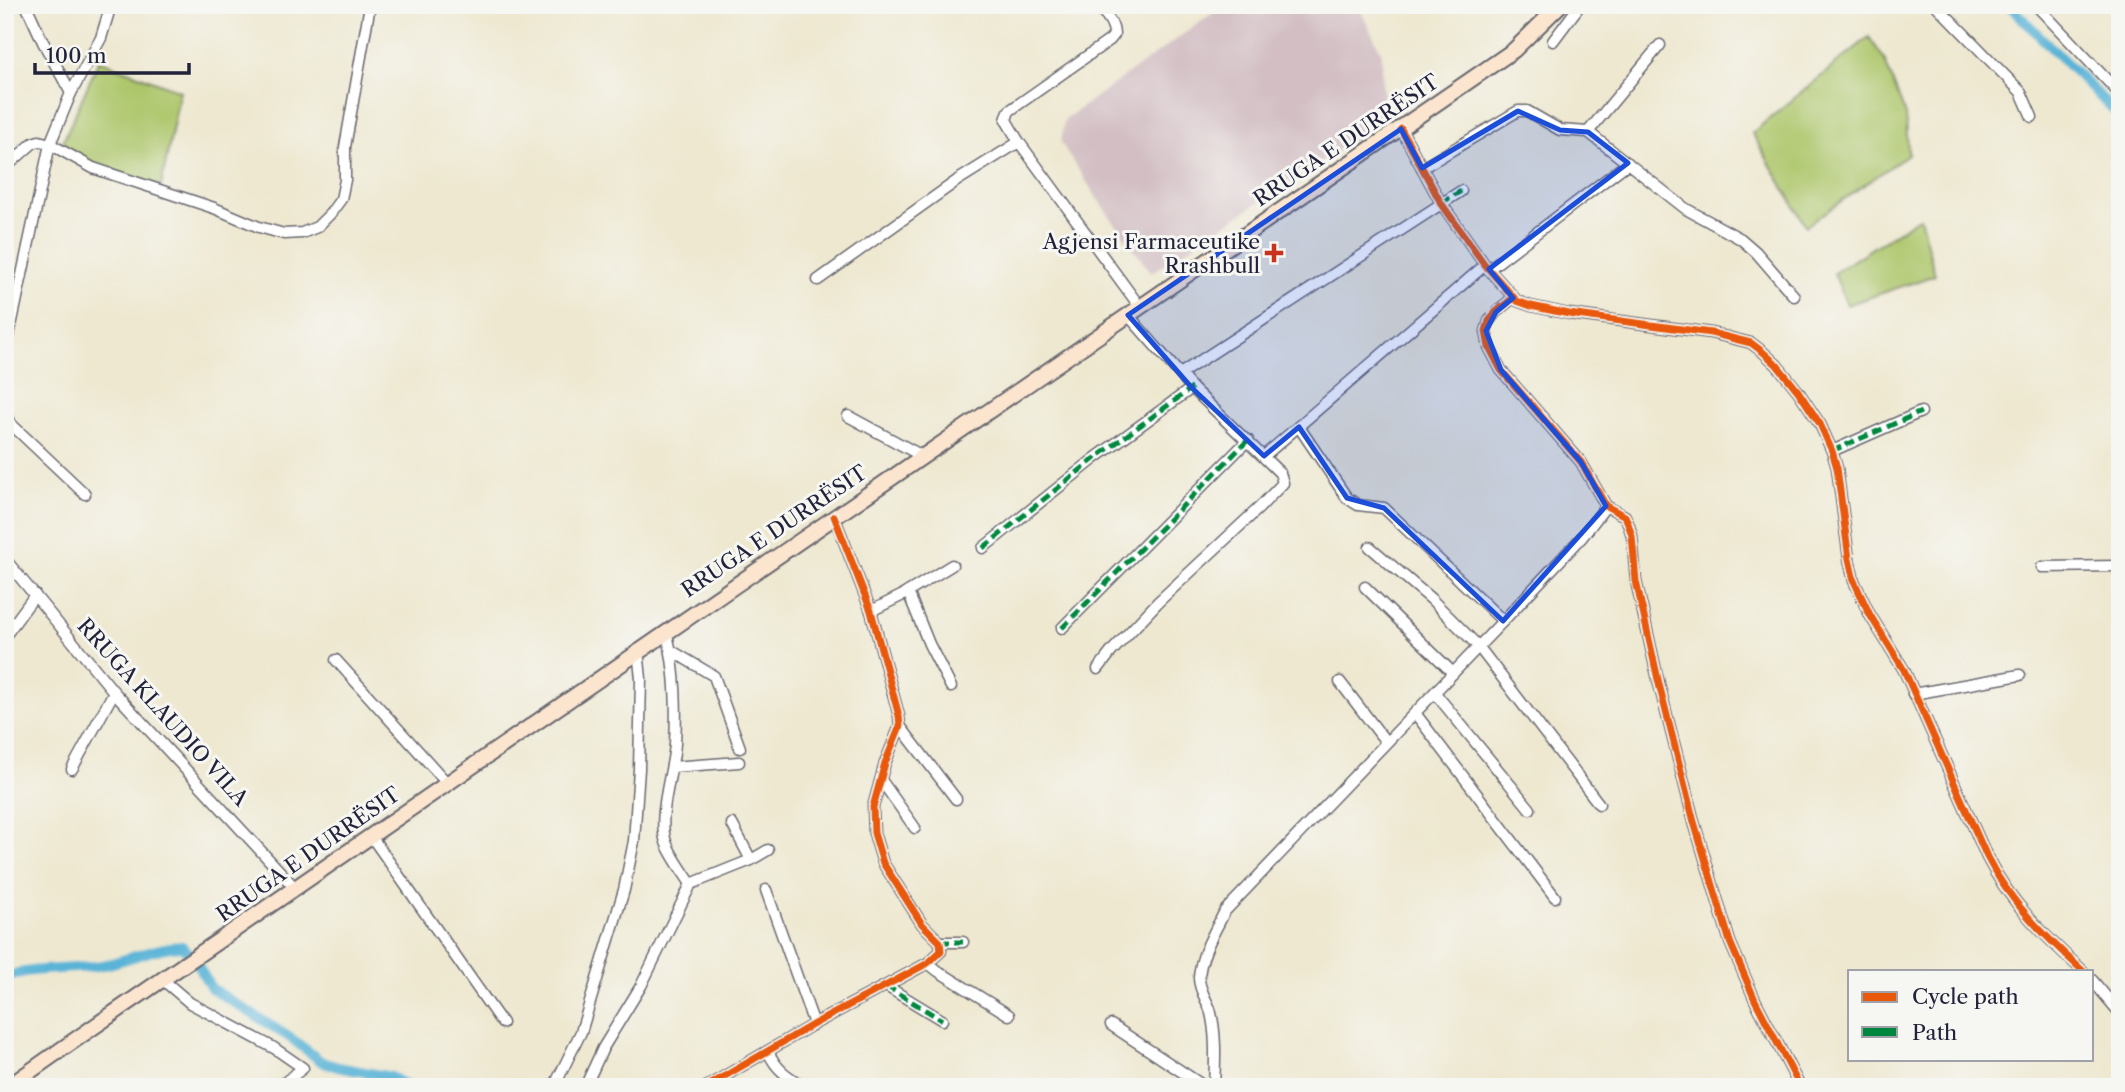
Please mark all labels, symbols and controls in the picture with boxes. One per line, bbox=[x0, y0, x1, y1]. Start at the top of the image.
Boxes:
scale bar bbox=[35, 32, 189, 76]
text: 100 m bbox=[46, 43, 107, 68]
street label: RRUGA E DURRËSIT bbox=[1249, 69, 1444, 211]
place label: Agjensi Farmaceutike Rrashbull bbox=[1042, 229, 1260, 278]
marker: Agjensi Farmaceutike Rrashbull bbox=[1266, 245, 1282, 261]
street label: RRUGA E DURRËSIT bbox=[677, 460, 872, 602]
street label: RRUGA KLAUDIO VILA bbox=[72, 613, 254, 811]
street label: RRUGA E DURRËSIT bbox=[212, 781, 405, 927]
legend bbox=[1848, 970, 2094, 1060]
text: Cycle path bbox=[1912, 984, 2019, 1009]
text: Path bbox=[1912, 1020, 1957, 1045]

